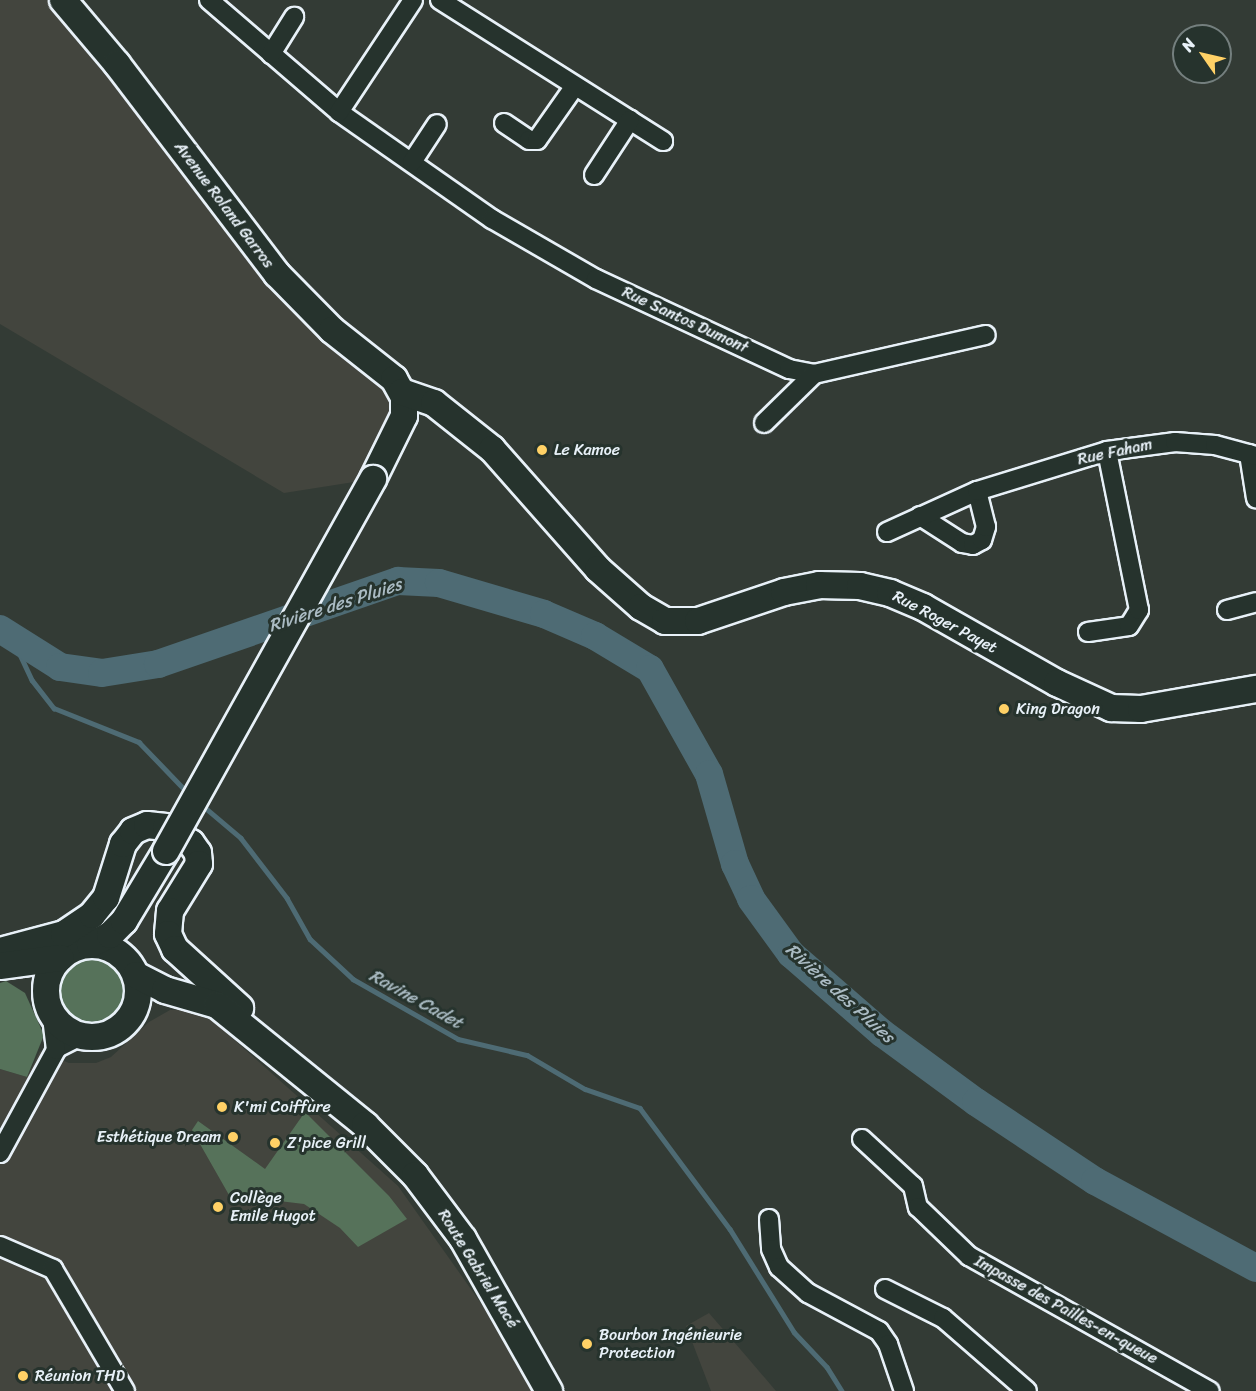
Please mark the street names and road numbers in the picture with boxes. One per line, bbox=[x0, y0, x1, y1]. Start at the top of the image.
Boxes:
street label: Avenue Roland Garros bbox=[170, 138, 278, 272]
street label: Rue Santos Dumont bbox=[619, 282, 751, 358]
street label: Rue Faham bbox=[1076, 435, 1154, 469]
street label: Rue Roger Payet bbox=[889, 586, 1001, 658]
street label: Route Gabriel Macé bbox=[434, 1206, 522, 1332]
street label: Impasse des Pailles-en-queue bbox=[971, 1251, 1161, 1369]

